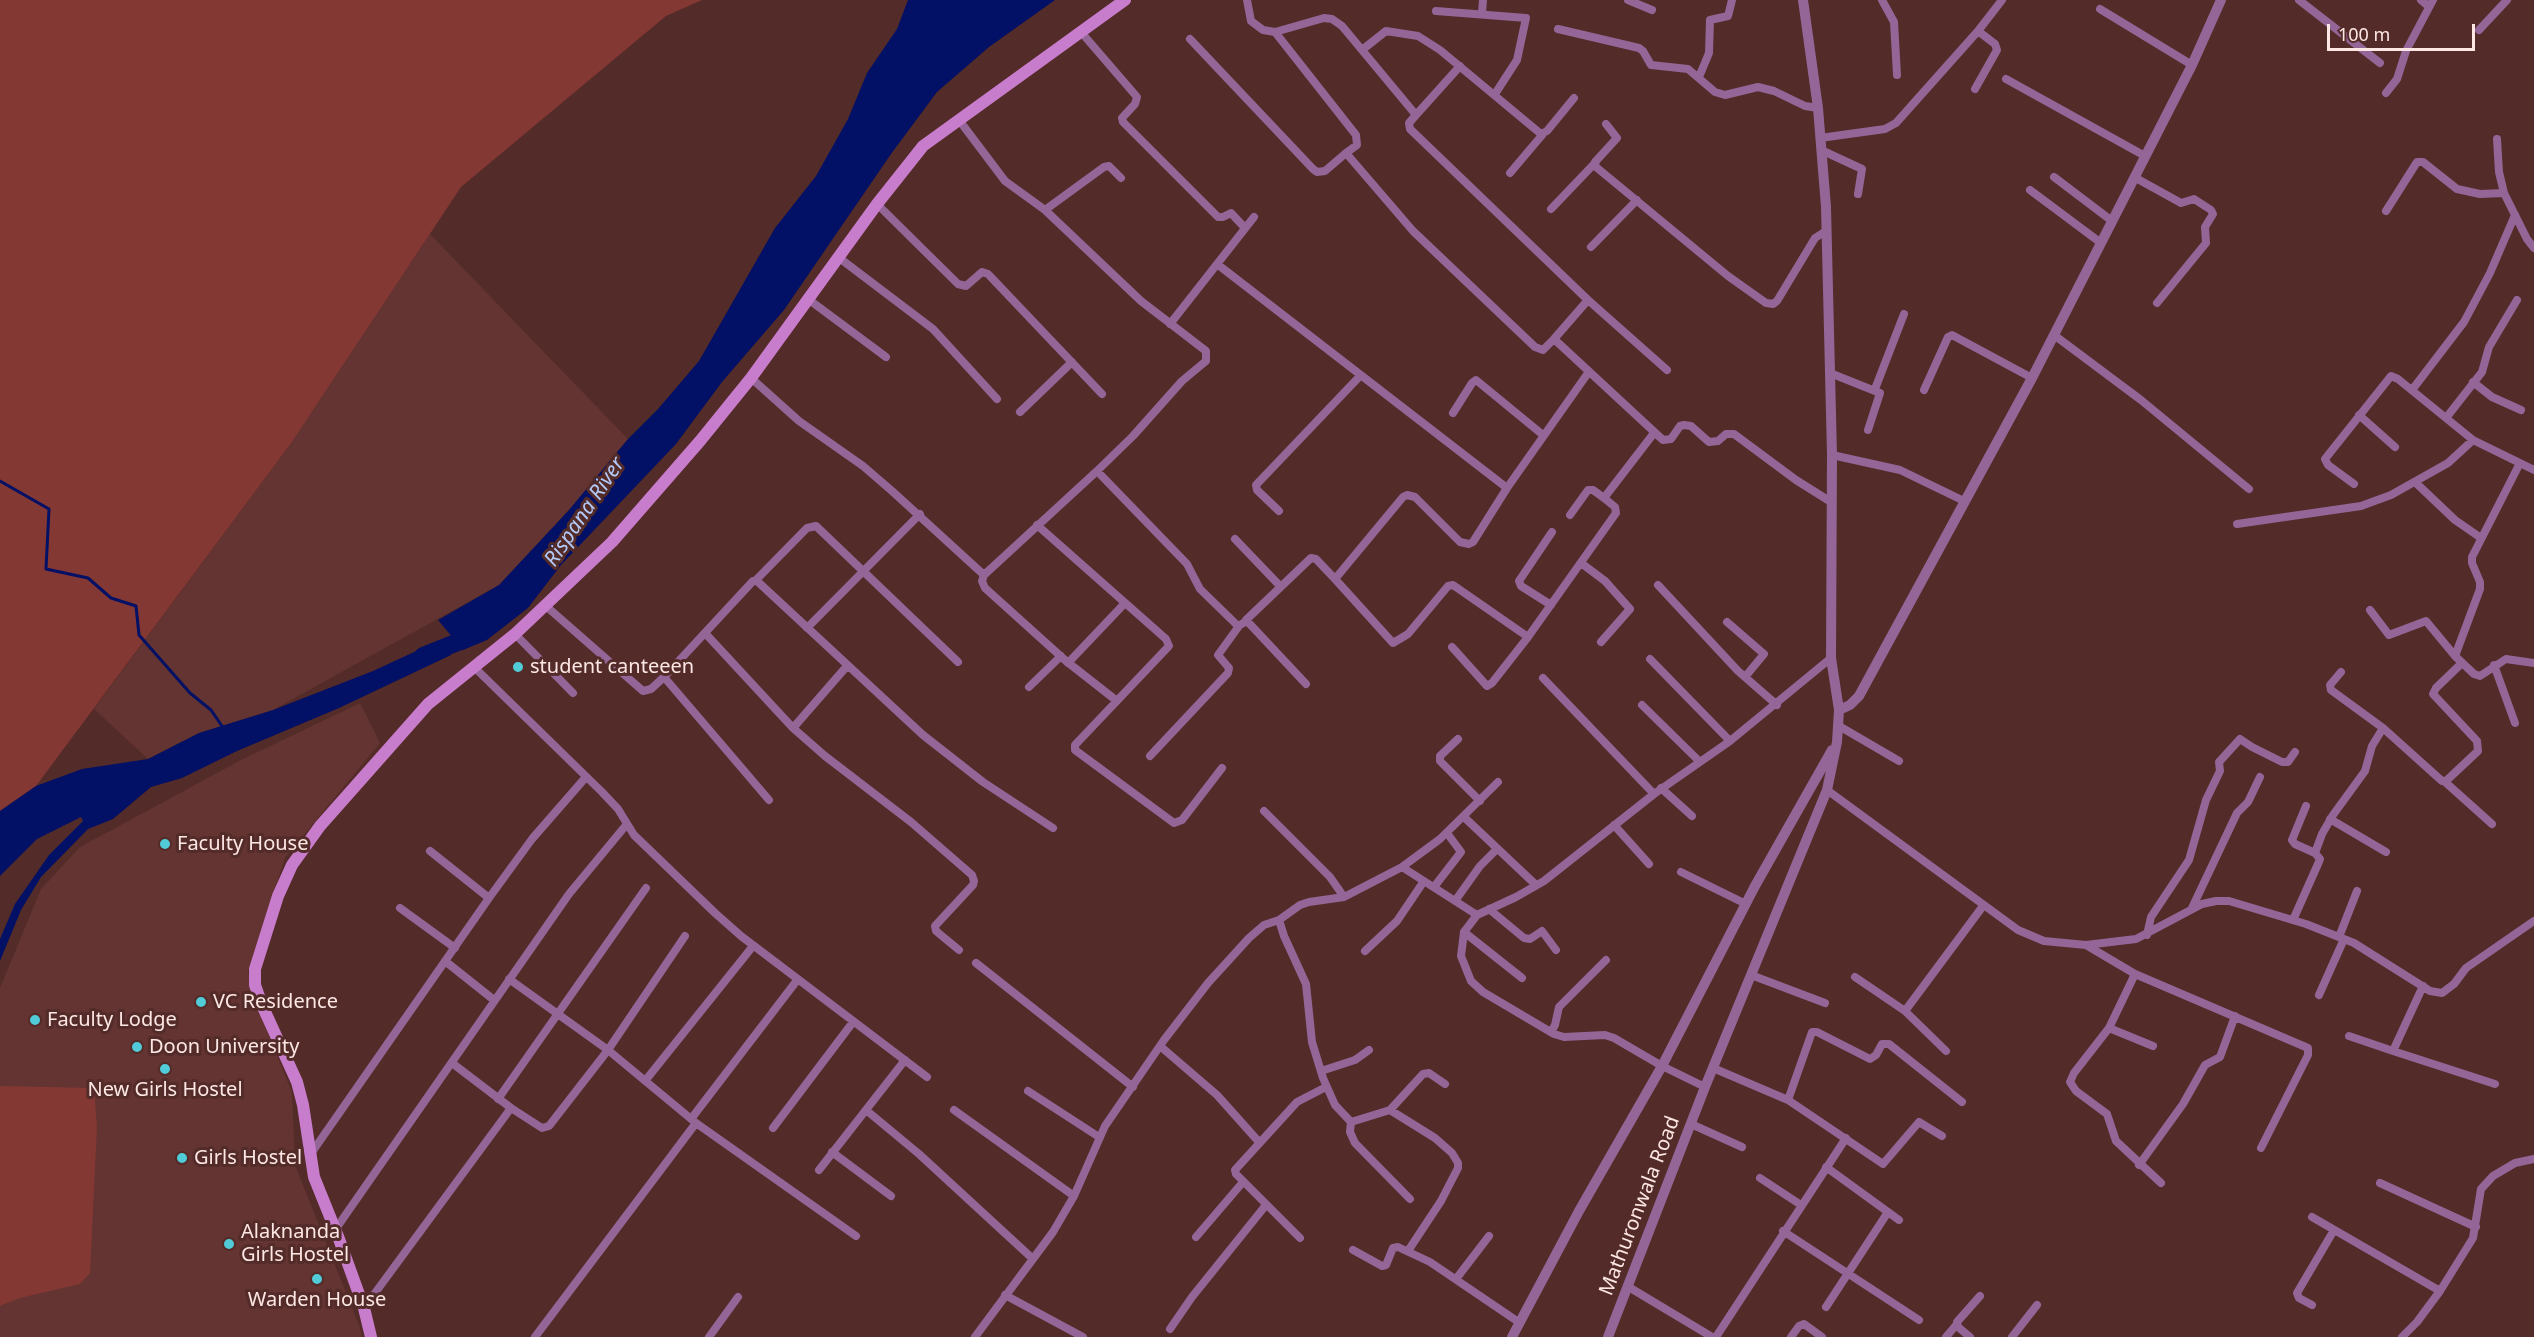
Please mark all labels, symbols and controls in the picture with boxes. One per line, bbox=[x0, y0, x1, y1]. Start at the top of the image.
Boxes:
scale bar bbox=[2330, 12, 2478, 50]
text: 100 m bbox=[2338, 22, 2390, 46]
water label: Rispana River bbox=[539, 453, 631, 571]
place label: student canteeen bbox=[530, 655, 694, 679]
marker: student canteeen bbox=[511, 660, 525, 674]
place label: Faculty House bbox=[177, 832, 308, 856]
marker: Faculty House bbox=[158, 837, 172, 851]
place label: VC Residence bbox=[213, 990, 338, 1014]
marker: VC Residence bbox=[194, 995, 208, 1009]
place label: Faculty Lodge bbox=[47, 1008, 177, 1032]
marker: Faculty Lodge bbox=[28, 1013, 42, 1027]
place label: Doon University bbox=[149, 1035, 299, 1059]
marker: Doon University bbox=[130, 1040, 144, 1054]
marker: New Girls Hostel bbox=[158, 1062, 172, 1076]
place label: New Girls Hostel bbox=[87, 1078, 243, 1102]
street label: Mathuronwala Road bbox=[1595, 1113, 1685, 1299]
place label: Girls Hostel bbox=[194, 1146, 302, 1170]
marker: Girls Hostel bbox=[175, 1151, 189, 1165]
place label: Alaknanda Girls Hostel bbox=[241, 1220, 349, 1267]
marker: Alaknanda Girls Hostel bbox=[222, 1237, 236, 1251]
marker: Warden House bbox=[310, 1272, 324, 1286]
place label: Warden House bbox=[248, 1288, 386, 1312]

